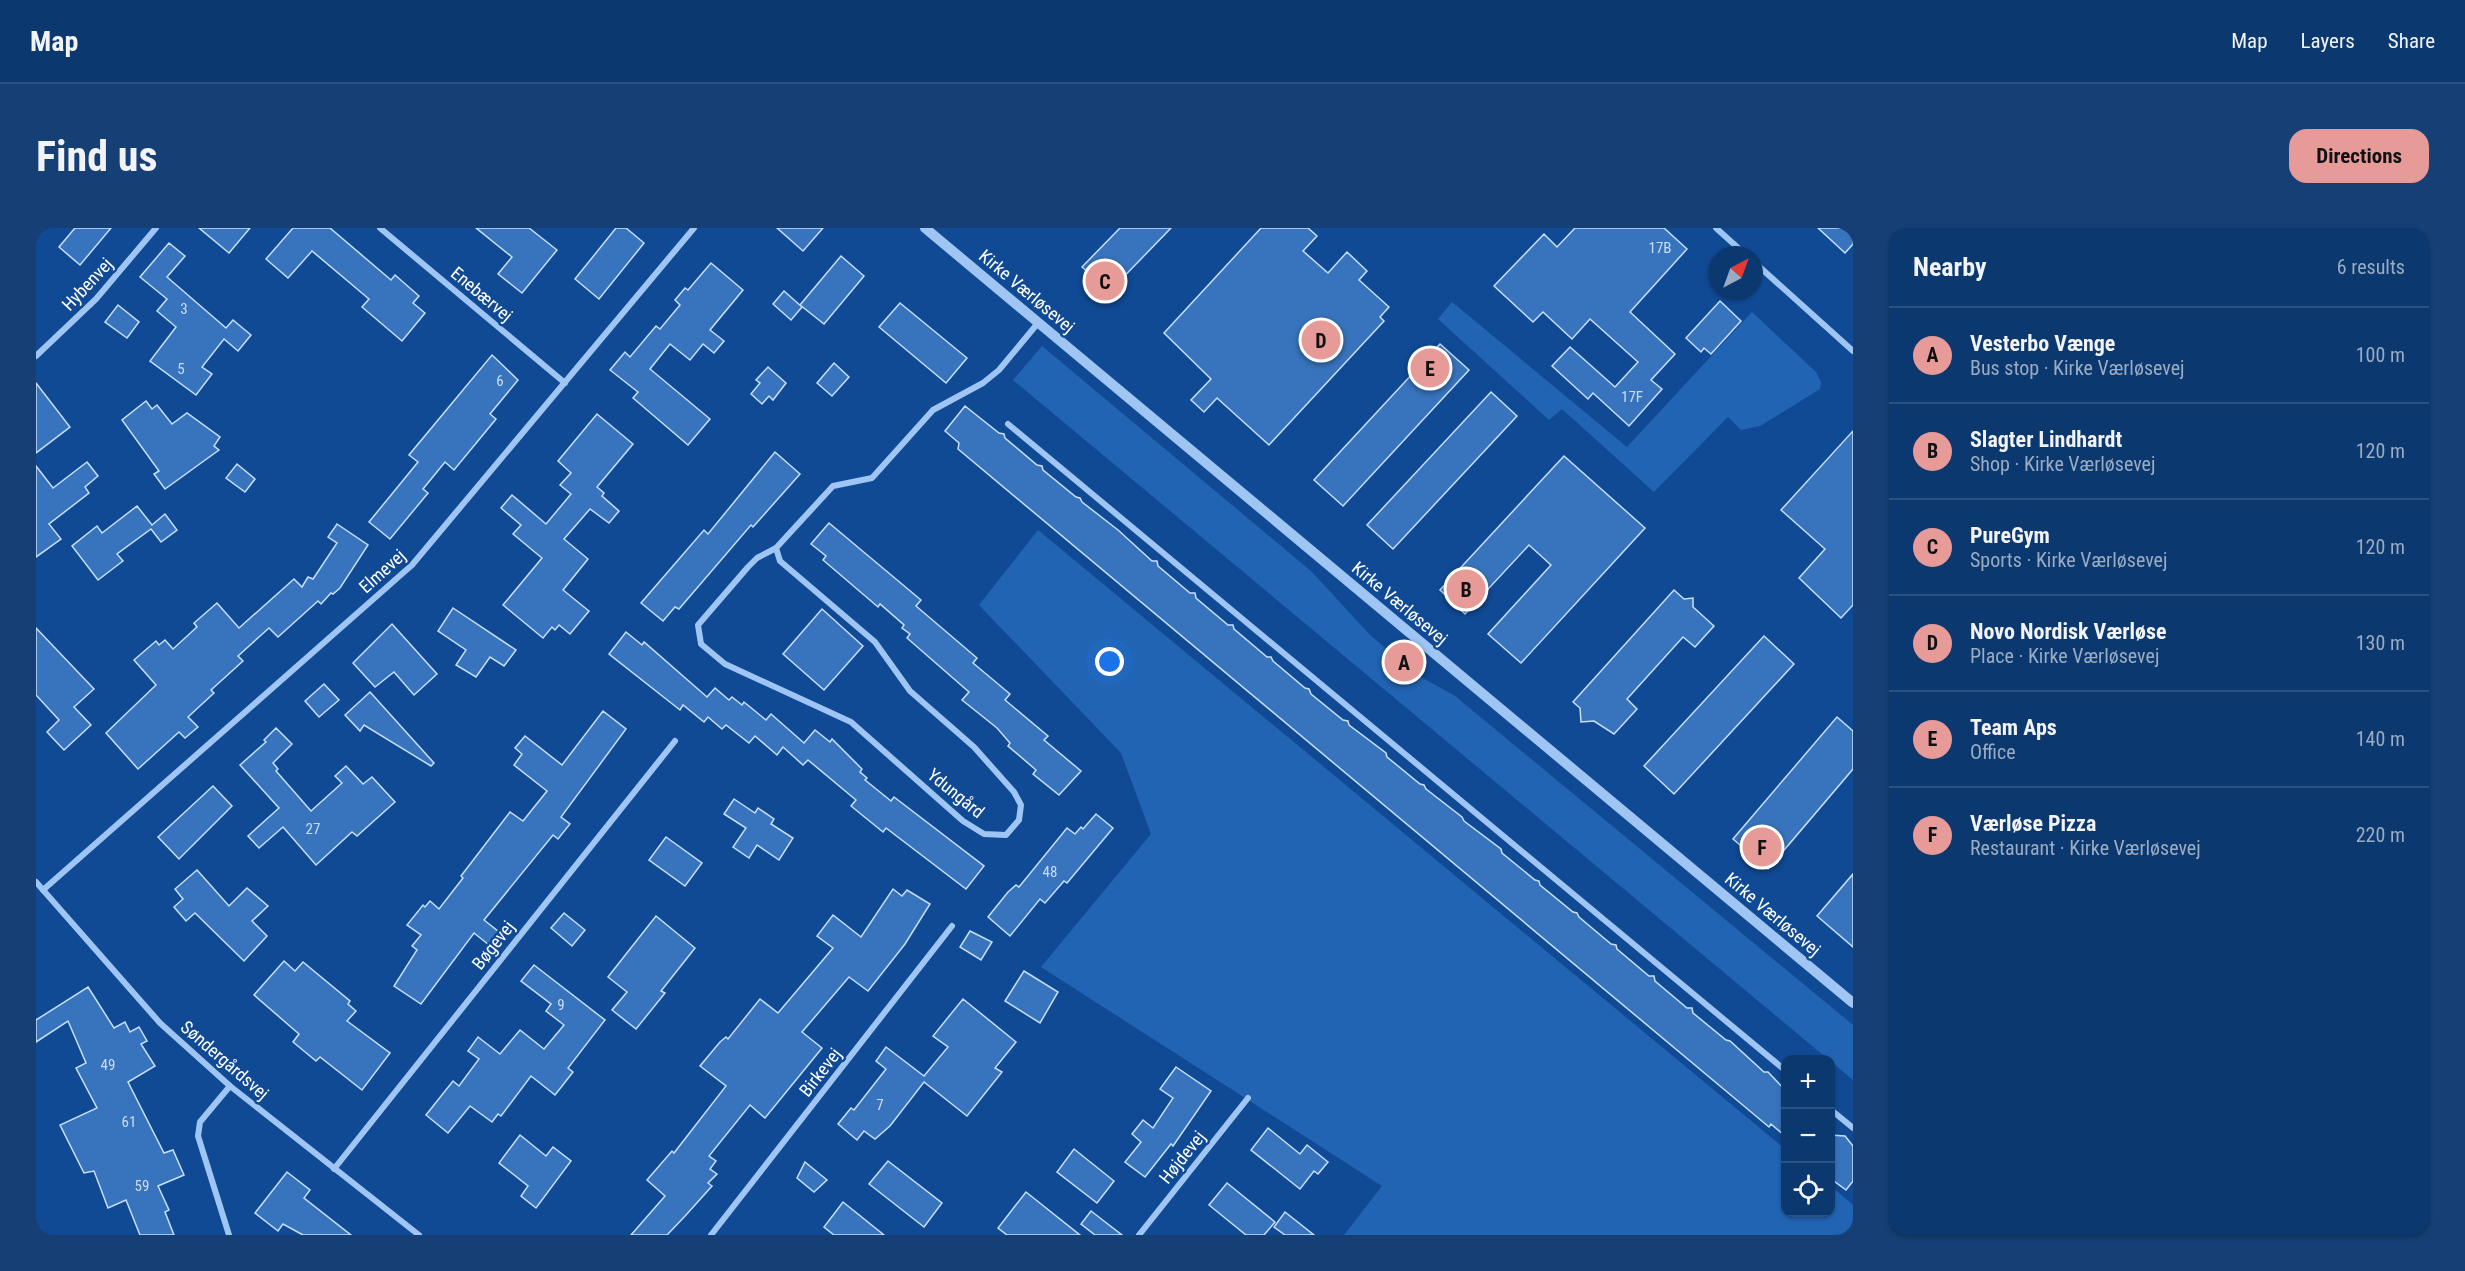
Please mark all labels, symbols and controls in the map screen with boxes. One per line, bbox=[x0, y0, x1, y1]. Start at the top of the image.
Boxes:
text: Map bbox=[30, 25, 78, 58]
text: Map bbox=[2231, 29, 2268, 53]
text: Layers bbox=[2301, 29, 2355, 53]
text: Share bbox=[2388, 29, 2435, 53]
button: Directions bbox=[2289, 129, 2429, 183]
text: Find us bbox=[36, 132, 157, 181]
house number: 17B bbox=[1649, 239, 1672, 257]
street label: Kirke Værløsevej bbox=[975, 245, 1079, 337]
north arrow bbox=[1709, 246, 1763, 300]
text: Nearby bbox=[1913, 252, 1987, 282]
street label: Hybenvej bbox=[57, 253, 117, 315]
text: 6 results bbox=[2337, 255, 2405, 279]
pin: C bbox=[1086, 259, 1124, 304]
street label: Enebærvej bbox=[447, 262, 517, 326]
house number: 3 bbox=[180, 300, 188, 318]
pin: D bbox=[1302, 318, 1340, 362]
text: Vesterbo Vænge bbox=[1970, 331, 2115, 356]
text: A bbox=[1927, 343, 1938, 367]
text: 100 m bbox=[2356, 343, 2405, 367]
pin: E bbox=[1410, 346, 1450, 390]
text: Bus stop · Kirke Værløsevej bbox=[1970, 356, 2185, 380]
house number: 5 bbox=[177, 360, 185, 378]
house number: 6 bbox=[496, 372, 504, 390]
house number: 17F bbox=[1621, 388, 1643, 406]
text: Slagter Lindhardt bbox=[1970, 427, 2122, 452]
text: B bbox=[1927, 439, 1938, 463]
text: 120 m bbox=[2356, 439, 2405, 463]
text: Shop · Kirke Værløsevej bbox=[1970, 452, 2155, 476]
text: PureGym bbox=[1970, 523, 2050, 548]
text: C bbox=[1927, 535, 1938, 559]
text: 120 m bbox=[2356, 535, 2405, 559]
street label: Elmevej bbox=[355, 545, 409, 597]
text: Sports · Kirke Værløsevej bbox=[1970, 548, 2167, 572]
street label: Kirke Værløsevej bbox=[1348, 557, 1452, 649]
pin: B bbox=[1446, 566, 1486, 612]
text: Novo Nordisk Værløse bbox=[1970, 619, 2167, 644]
text: D bbox=[1927, 631, 1938, 655]
text: 130 m bbox=[2356, 631, 2405, 655]
pin: A bbox=[1384, 640, 1424, 684]
text: Place · Kirke Værløsevej bbox=[1970, 644, 2159, 668]
your location bbox=[1095, 647, 1124, 676]
text: Team Aps bbox=[1970, 715, 2057, 740]
text: E bbox=[1928, 727, 1937, 751]
text: 140 m bbox=[2356, 727, 2405, 751]
text: Office bbox=[1970, 740, 2016, 764]
street label: Ydungård bbox=[923, 764, 989, 822]
text: Værløse Pizza bbox=[1970, 811, 2096, 836]
house number: 27 bbox=[306, 820, 320, 838]
text: F bbox=[1928, 823, 1937, 847]
text: 220 m bbox=[2356, 823, 2405, 847]
pin: F bbox=[1742, 824, 1782, 870]
text: Restaurant · Kirke Værløsevej bbox=[1970, 836, 2201, 860]
house number: 48 bbox=[1043, 863, 1057, 881]
street label: Kirke Værløsevej bbox=[1721, 868, 1825, 960]
street label: Bøgevej bbox=[467, 916, 519, 974]
house number: 9 bbox=[557, 996, 565, 1014]
street label: Søndergårdsvej bbox=[177, 1016, 273, 1104]
street label: Birkevej bbox=[795, 1044, 845, 1100]
map controls bbox=[1781, 1055, 1835, 1217]
button: + bbox=[1781, 1055, 1835, 1109]
house number: 49 bbox=[101, 1056, 115, 1074]
house number: 7 bbox=[876, 1096, 884, 1114]
button: − bbox=[1781, 1109, 1835, 1163]
house number: 61 bbox=[122, 1113, 136, 1131]
street label: Højdevej bbox=[1154, 1127, 1210, 1187]
button: locate bbox=[1781, 1163, 1835, 1217]
house number: 59 bbox=[135, 1177, 149, 1195]

